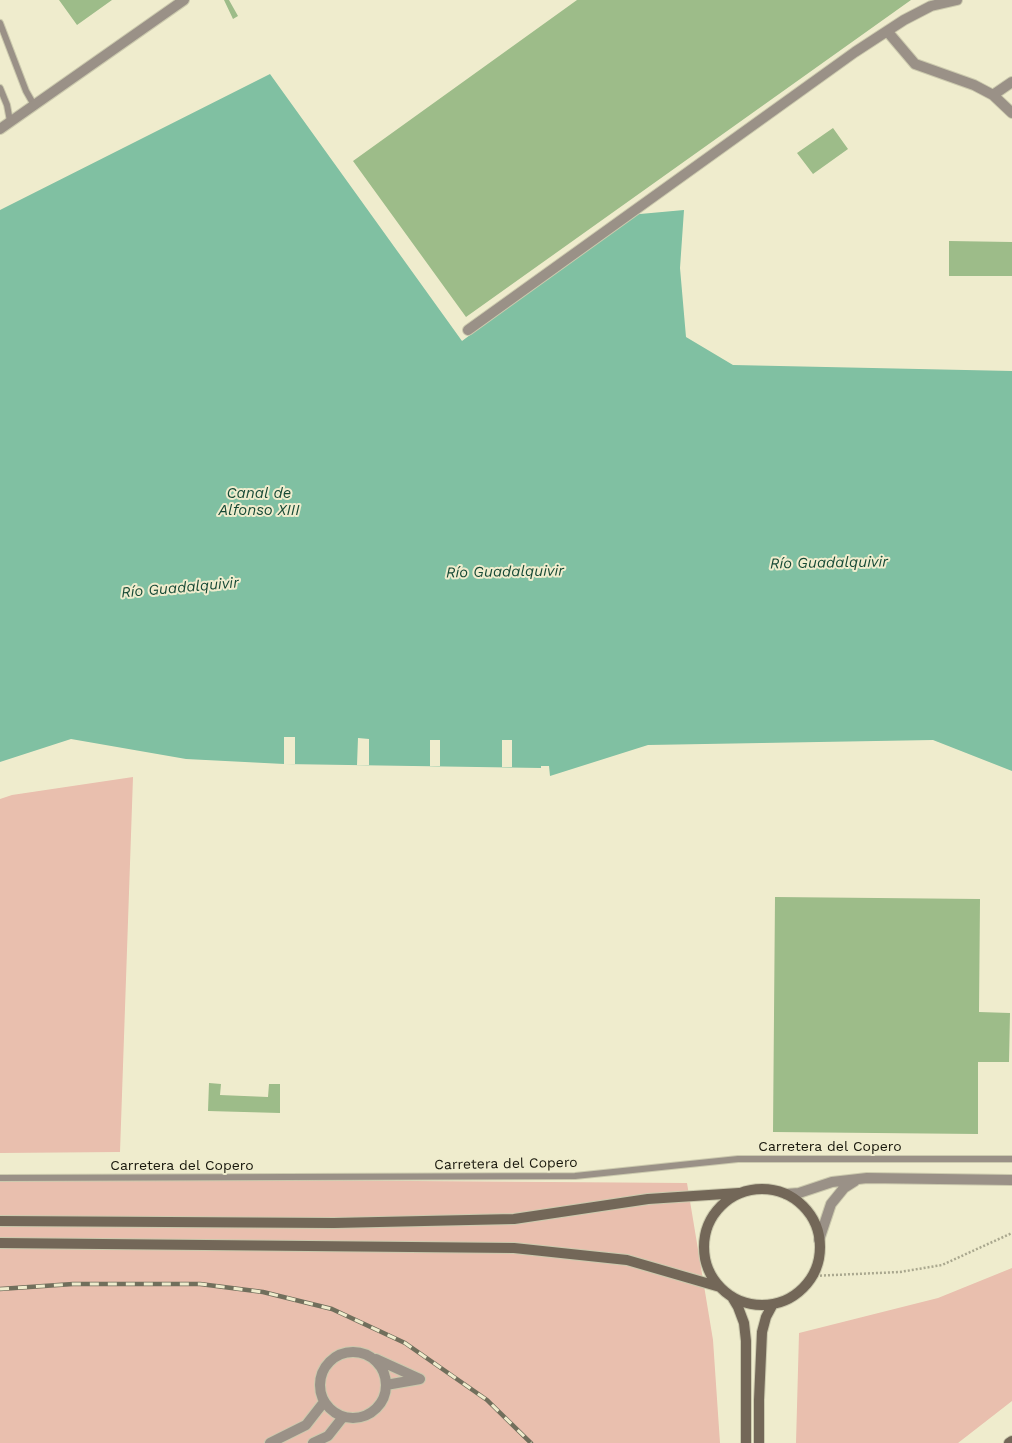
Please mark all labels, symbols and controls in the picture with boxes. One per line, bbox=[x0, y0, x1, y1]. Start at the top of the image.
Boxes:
water label: Canal de Alfonso XIII bbox=[218, 485, 300, 520]
water label: Río Guadalquivir bbox=[770, 553, 888, 573]
water label: Río Guadalquivir bbox=[446, 562, 564, 582]
water label: Río Guadalquivir bbox=[120, 574, 240, 602]
street label: Carretera del Copero bbox=[758, 1139, 902, 1155]
street label: Carretera del Copero bbox=[434, 1154, 578, 1174]
street label: Carretera del Copero bbox=[110, 1158, 254, 1174]

